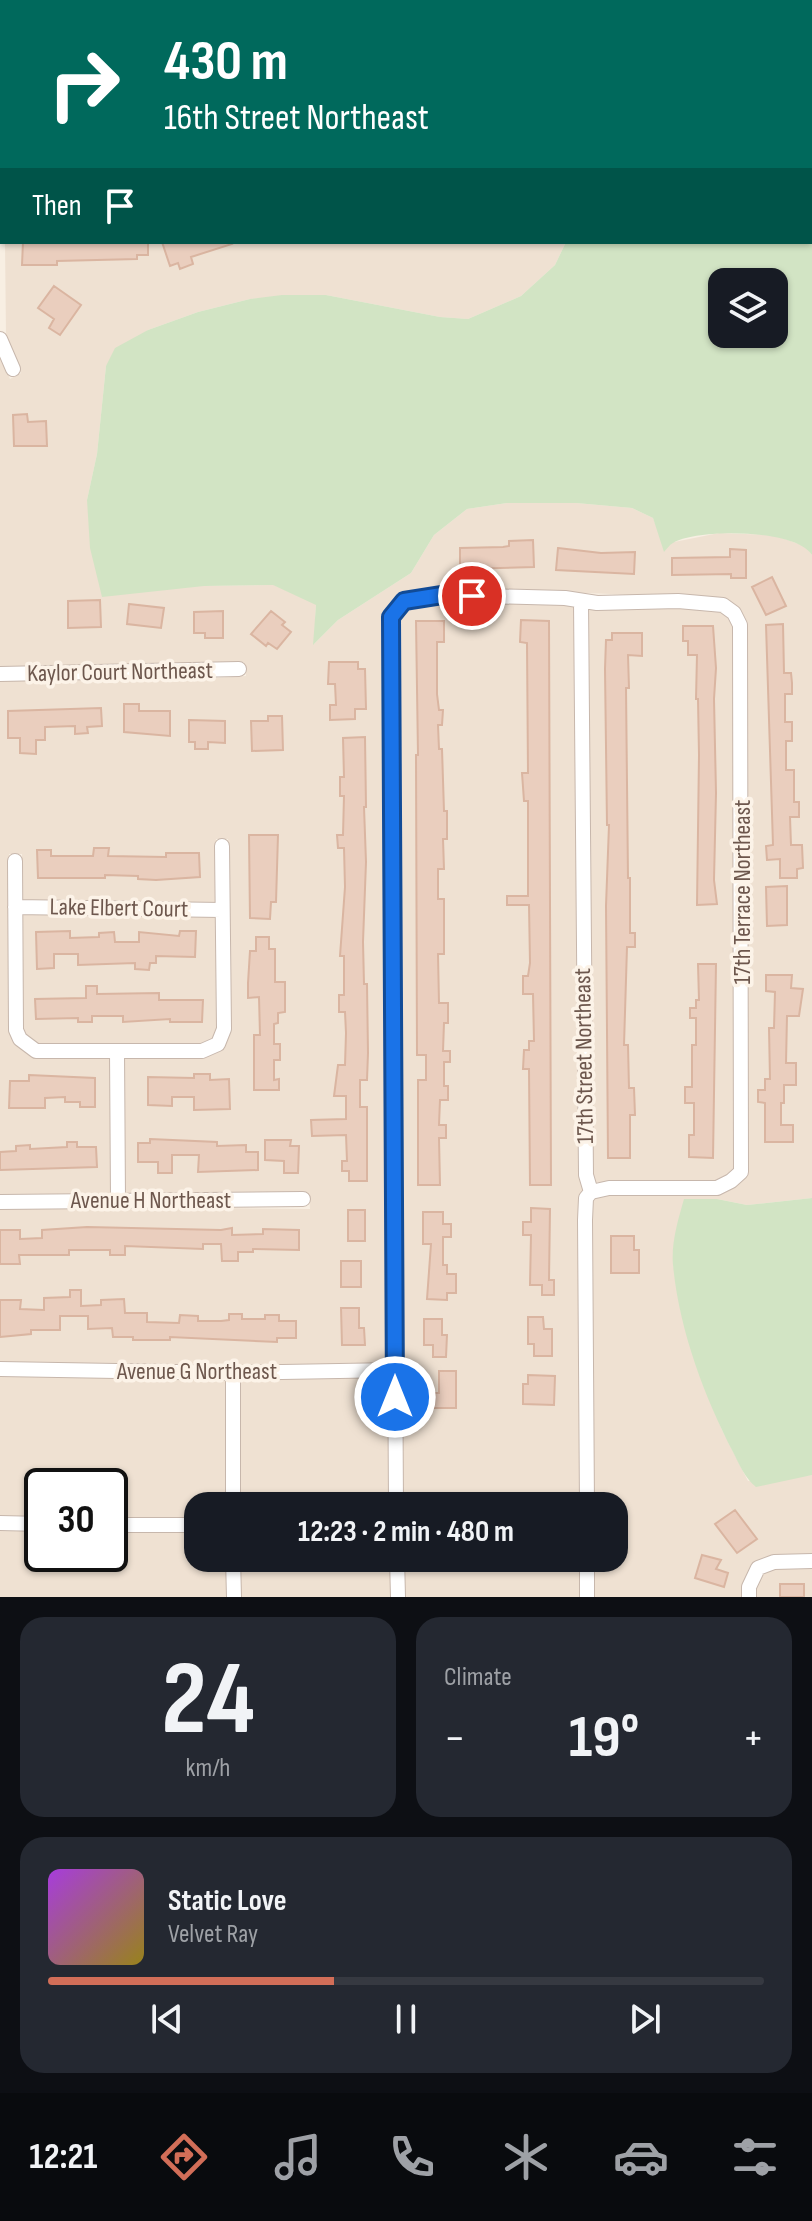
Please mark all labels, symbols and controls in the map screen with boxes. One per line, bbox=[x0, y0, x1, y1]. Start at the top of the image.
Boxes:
text: 430 m bbox=[164, 29, 288, 96]
icon: right bbox=[32, 32, 136, 136]
text: 16th Street Northeast bbox=[164, 97, 429, 140]
icon: arrive bbox=[98, 184, 142, 228]
text: Then bbox=[32, 188, 82, 224]
map controls bbox=[708, 268, 788, 348]
button: layers bbox=[708, 268, 788, 348]
pin bbox=[438, 562, 506, 630]
icon: arrive bbox=[450, 574, 494, 618]
street label: Kaylor Court Northeast bbox=[27, 656, 213, 688]
street label: 17th Terrace Northeast bbox=[728, 800, 757, 984]
street label: Lake Elbert Court bbox=[49, 892, 189, 924]
street label: 17th Street Northeast bbox=[568, 968, 600, 1144]
street label: Avenue H Northeast bbox=[70, 1186, 231, 1215]
position arrow bbox=[353, 1355, 437, 1439]
street label: Avenue G Northeast bbox=[116, 1357, 277, 1386]
speed limit sign: 30 bbox=[24, 1468, 128, 1572]
text: 12:23 · 2 min · 480 m bbox=[298, 1514, 514, 1550]
text: 24 bbox=[161, 1638, 255, 1763]
text: Climate bbox=[444, 1662, 512, 1693]
text: 19° bbox=[569, 1702, 639, 1774]
text: − bbox=[444, 1712, 466, 1765]
text: + bbox=[742, 1712, 764, 1765]
text: km/h bbox=[186, 1753, 230, 1784]
text: Static Love bbox=[168, 1883, 287, 1919]
text: Velvet Ray bbox=[168, 1919, 258, 1950]
icon: previous bbox=[145, 1997, 189, 2041]
icon: pause bbox=[384, 1997, 428, 2041]
icon: next bbox=[623, 1997, 667, 2041]
icon: directions bbox=[156, 2129, 212, 2185]
icon: music bbox=[270, 2129, 326, 2185]
icon: phone bbox=[384, 2129, 440, 2185]
icon: climate bbox=[498, 2129, 554, 2185]
icon: car bbox=[613, 2129, 669, 2185]
icon: filters bbox=[727, 2129, 783, 2185]
text: 12:21 bbox=[29, 2136, 97, 2179]

